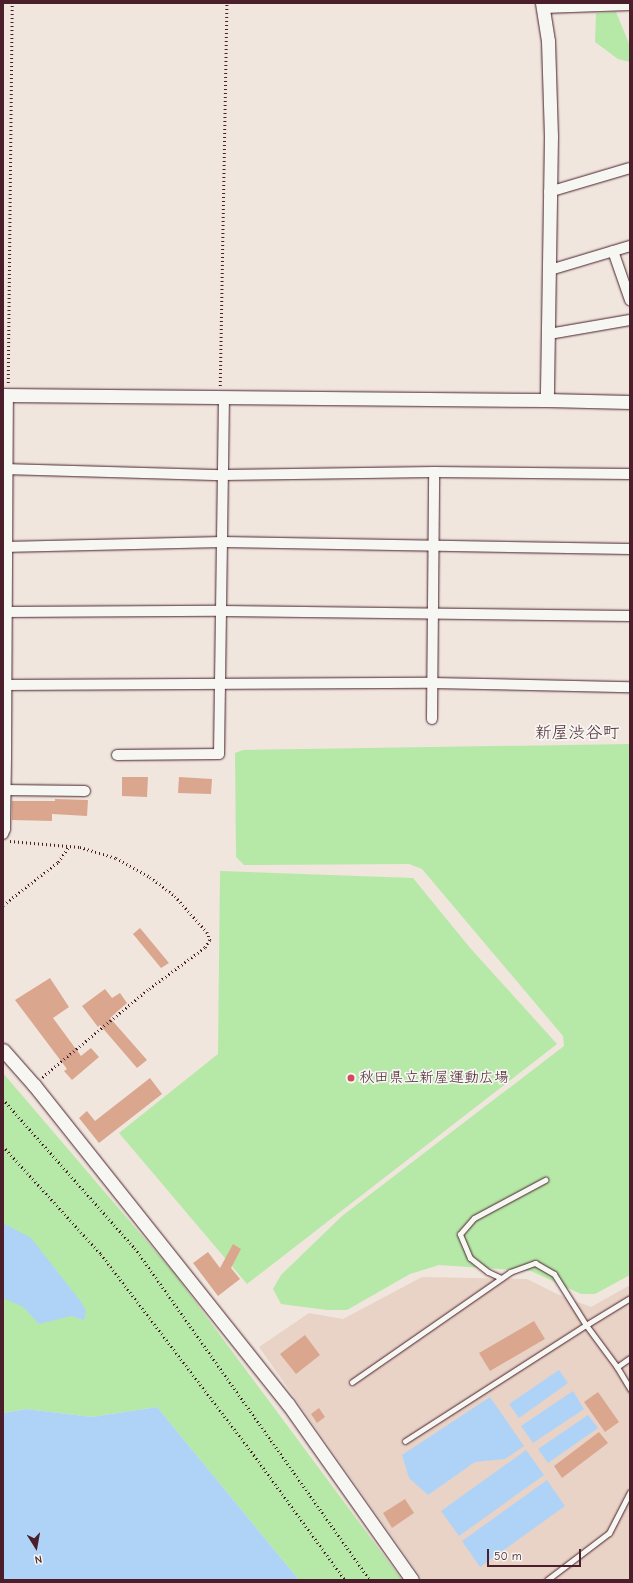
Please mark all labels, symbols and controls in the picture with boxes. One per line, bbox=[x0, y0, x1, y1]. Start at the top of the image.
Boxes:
district label: 新屋渋谷町 bbox=[535, 723, 619, 743]
place label: 秋田県立新屋運動広場 bbox=[359, 1069, 509, 1087]
marker: 秋田県立新屋運動広場 bbox=[346, 1073, 356, 1083]
north arrow bbox=[16, 1527, 56, 1567]
scale bar bbox=[489, 1541, 583, 1567]
text: 50 m bbox=[494, 1549, 522, 1563]
text: N bbox=[34, 1552, 43, 1566]

